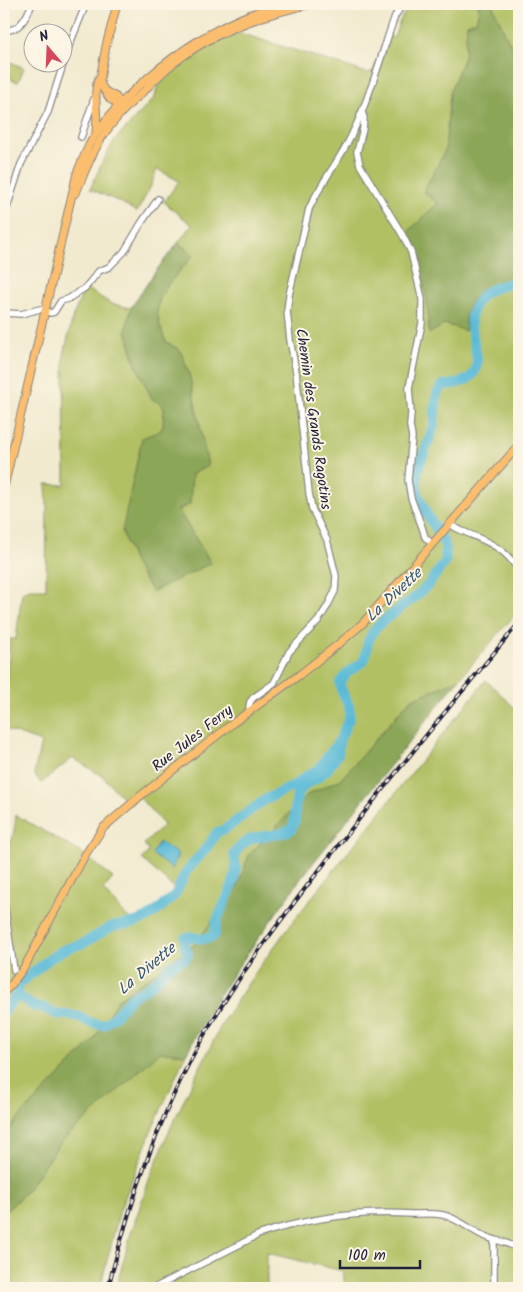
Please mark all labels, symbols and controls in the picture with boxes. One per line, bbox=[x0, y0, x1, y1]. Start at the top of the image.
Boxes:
north arrow bbox=[22, 22, 72, 72]
text: N bbox=[36, 25, 52, 48]
street label: Chemin des Grands Ragotins bbox=[288, 327, 338, 512]
water label: La Divette bbox=[360, 561, 430, 628]
street label: Rue Jules Ferry bbox=[147, 699, 239, 778]
water label: La Divette bbox=[112, 936, 183, 1001]
scale bar bbox=[340, 1237, 420, 1269]
text: 100 m bbox=[348, 1244, 386, 1268]

